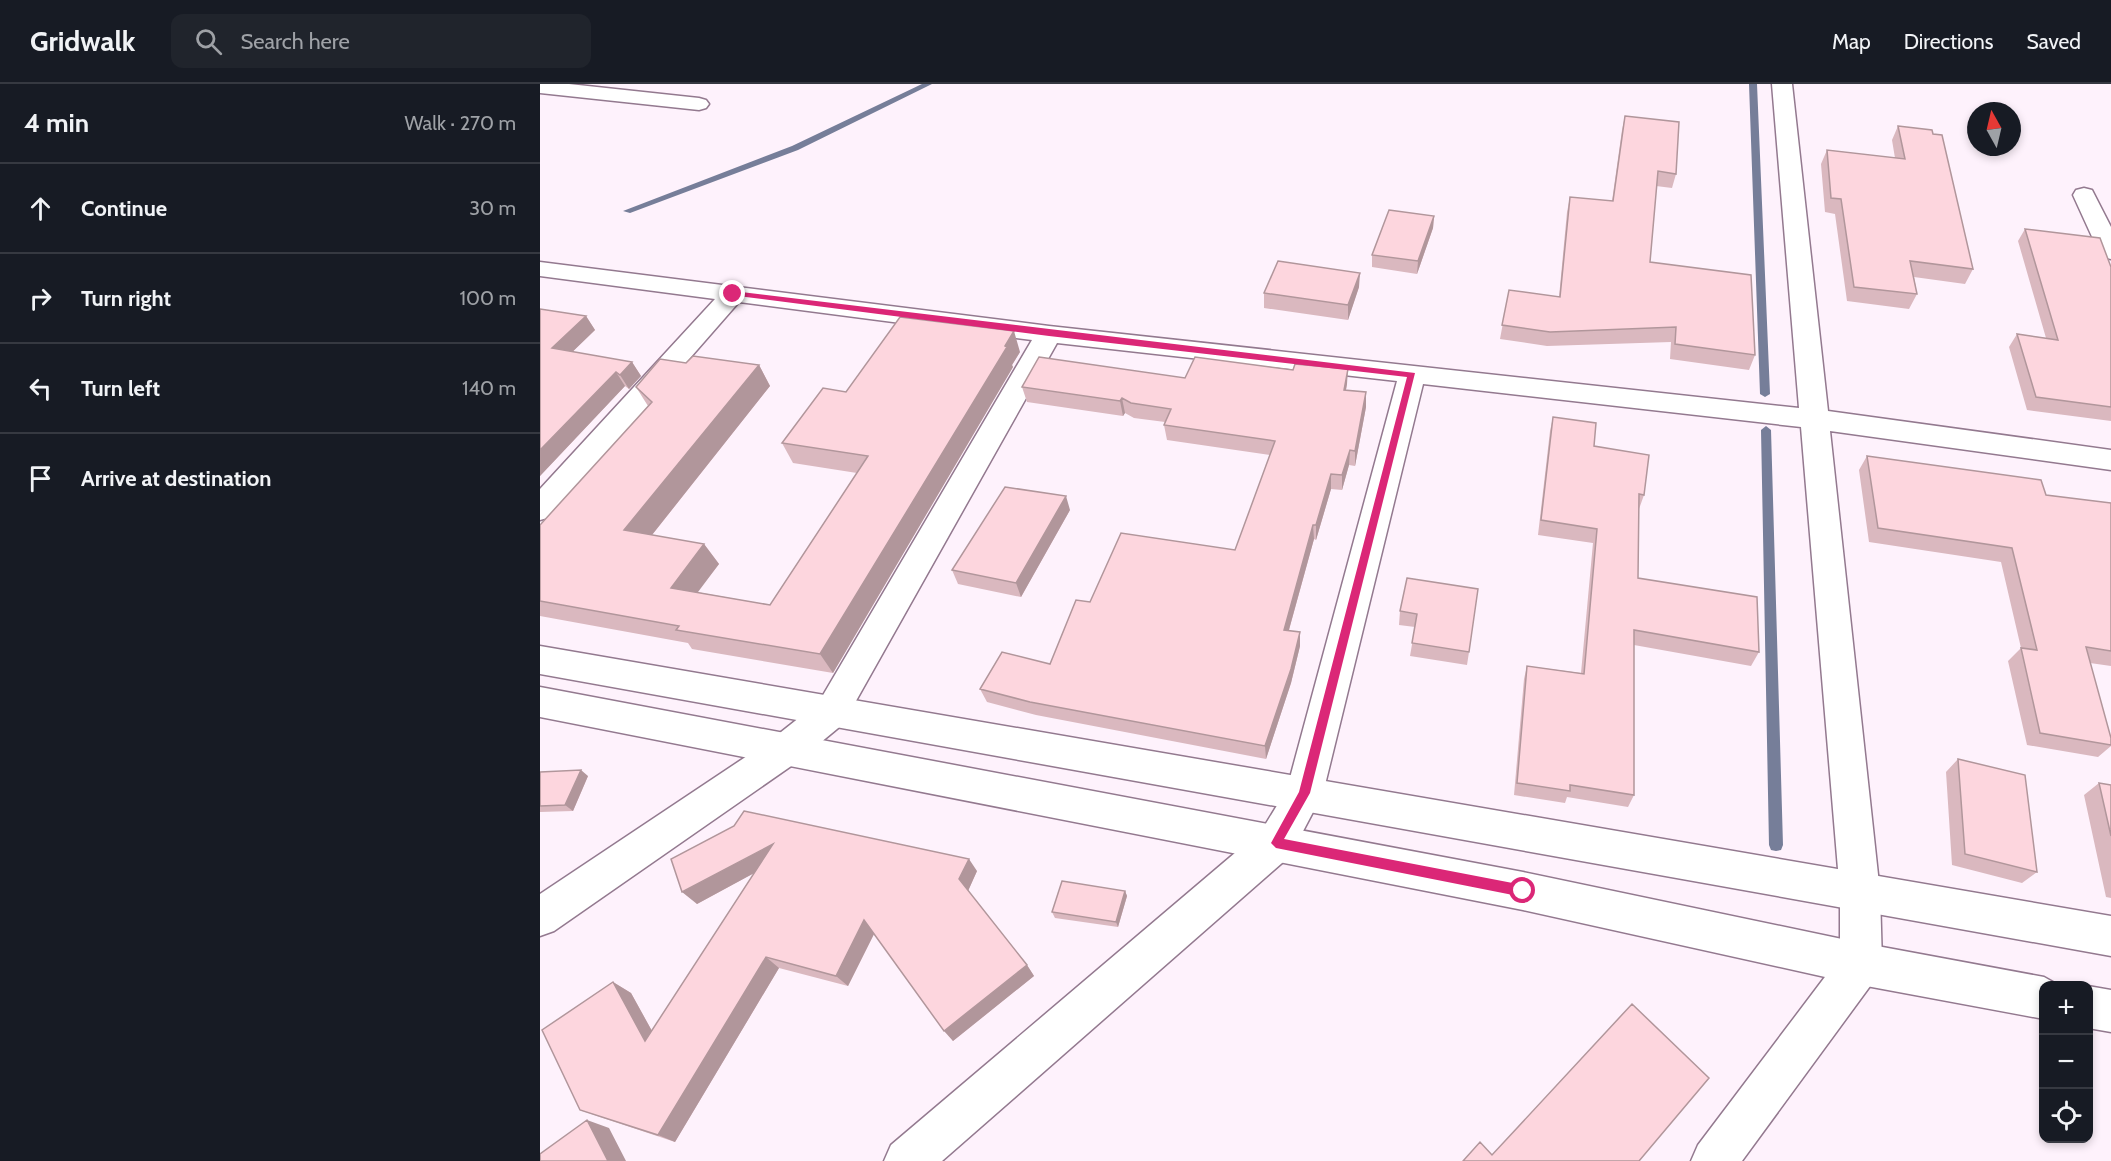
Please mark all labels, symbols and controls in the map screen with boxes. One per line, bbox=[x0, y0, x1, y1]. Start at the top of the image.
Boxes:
search box bbox=[171, 14, 591, 68]
text: Gridwalk bbox=[30, 24, 135, 58]
icon: search bbox=[192, 25, 225, 58]
text: Search here bbox=[240, 28, 350, 55]
text: Map bbox=[1832, 29, 1871, 54]
text: Directions bbox=[1904, 29, 1993, 54]
text: Saved bbox=[2026, 29, 2081, 54]
north arrow bbox=[1967, 102, 2021, 156]
text: 4 min bbox=[24, 107, 89, 139]
text: Walk · 270 m bbox=[404, 111, 516, 135]
icon: ahead bbox=[24, 192, 57, 225]
text: Continue bbox=[81, 195, 167, 222]
text: 30 m bbox=[469, 196, 516, 220]
route end bbox=[719, 280, 745, 306]
icon: right bbox=[24, 282, 57, 315]
text: Turn right bbox=[81, 285, 171, 312]
text: 100 m bbox=[460, 286, 516, 310]
icon: left bbox=[24, 372, 57, 405]
text: Turn left bbox=[81, 375, 160, 402]
text: 140 m bbox=[462, 376, 516, 400]
icon: arrive bbox=[24, 462, 57, 495]
text: Arrive at destination bbox=[81, 465, 271, 492]
route start bbox=[1509, 877, 1535, 903]
map controls bbox=[2039, 981, 2093, 1143]
button: + bbox=[2039, 981, 2093, 1035]
button: − bbox=[2039, 1035, 2093, 1089]
button: locate bbox=[2039, 1089, 2093, 1143]

